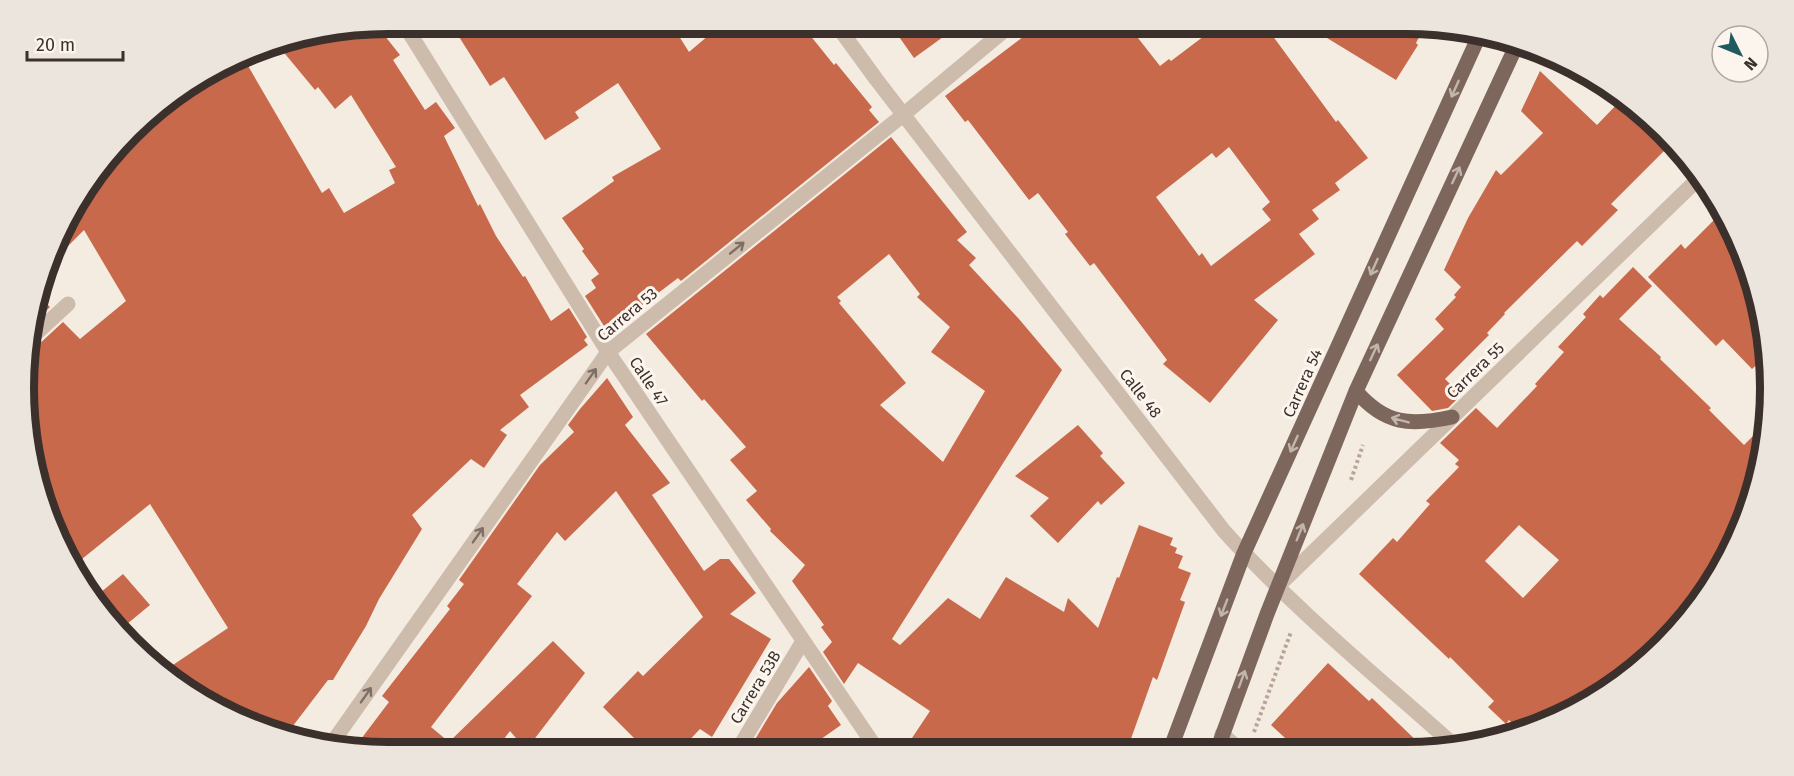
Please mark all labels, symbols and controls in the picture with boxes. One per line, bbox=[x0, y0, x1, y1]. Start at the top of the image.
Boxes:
scale bar bbox=[27, 24, 123, 62]
north arrow bbox=[1710, 24, 1770, 84]
text: 20 m bbox=[36, 34, 75, 56]
text: N bbox=[1740, 54, 1761, 74]
one-way arrow bbox=[1448, 80, 1460, 98]
one-way arrow bbox=[1451, 166, 1463, 184]
one-way arrow bbox=[728, 242, 744, 255]
one-way arrow bbox=[1368, 257, 1379, 275]
street label: Carrera 53 bbox=[593, 284, 661, 345]
street label: Carrera 55 bbox=[1443, 338, 1508, 402]
one-way arrow bbox=[1369, 343, 1381, 361]
street label: Carrera 54 bbox=[1279, 345, 1326, 420]
street label: Calle 47 bbox=[625, 353, 672, 409]
street label: Calle 48 bbox=[1116, 365, 1166, 422]
one-way arrow bbox=[585, 368, 597, 385]
one-way arrow bbox=[1390, 414, 1409, 425]
one-way arrow bbox=[1287, 435, 1299, 453]
one-way arrow bbox=[1295, 523, 1306, 542]
one-way arrow bbox=[472, 528, 484, 544]
one-way arrow bbox=[1217, 598, 1228, 617]
street label: Carrera 53B bbox=[726, 647, 785, 727]
one-way arrow bbox=[1238, 670, 1249, 689]
one-way arrow bbox=[360, 687, 372, 704]

